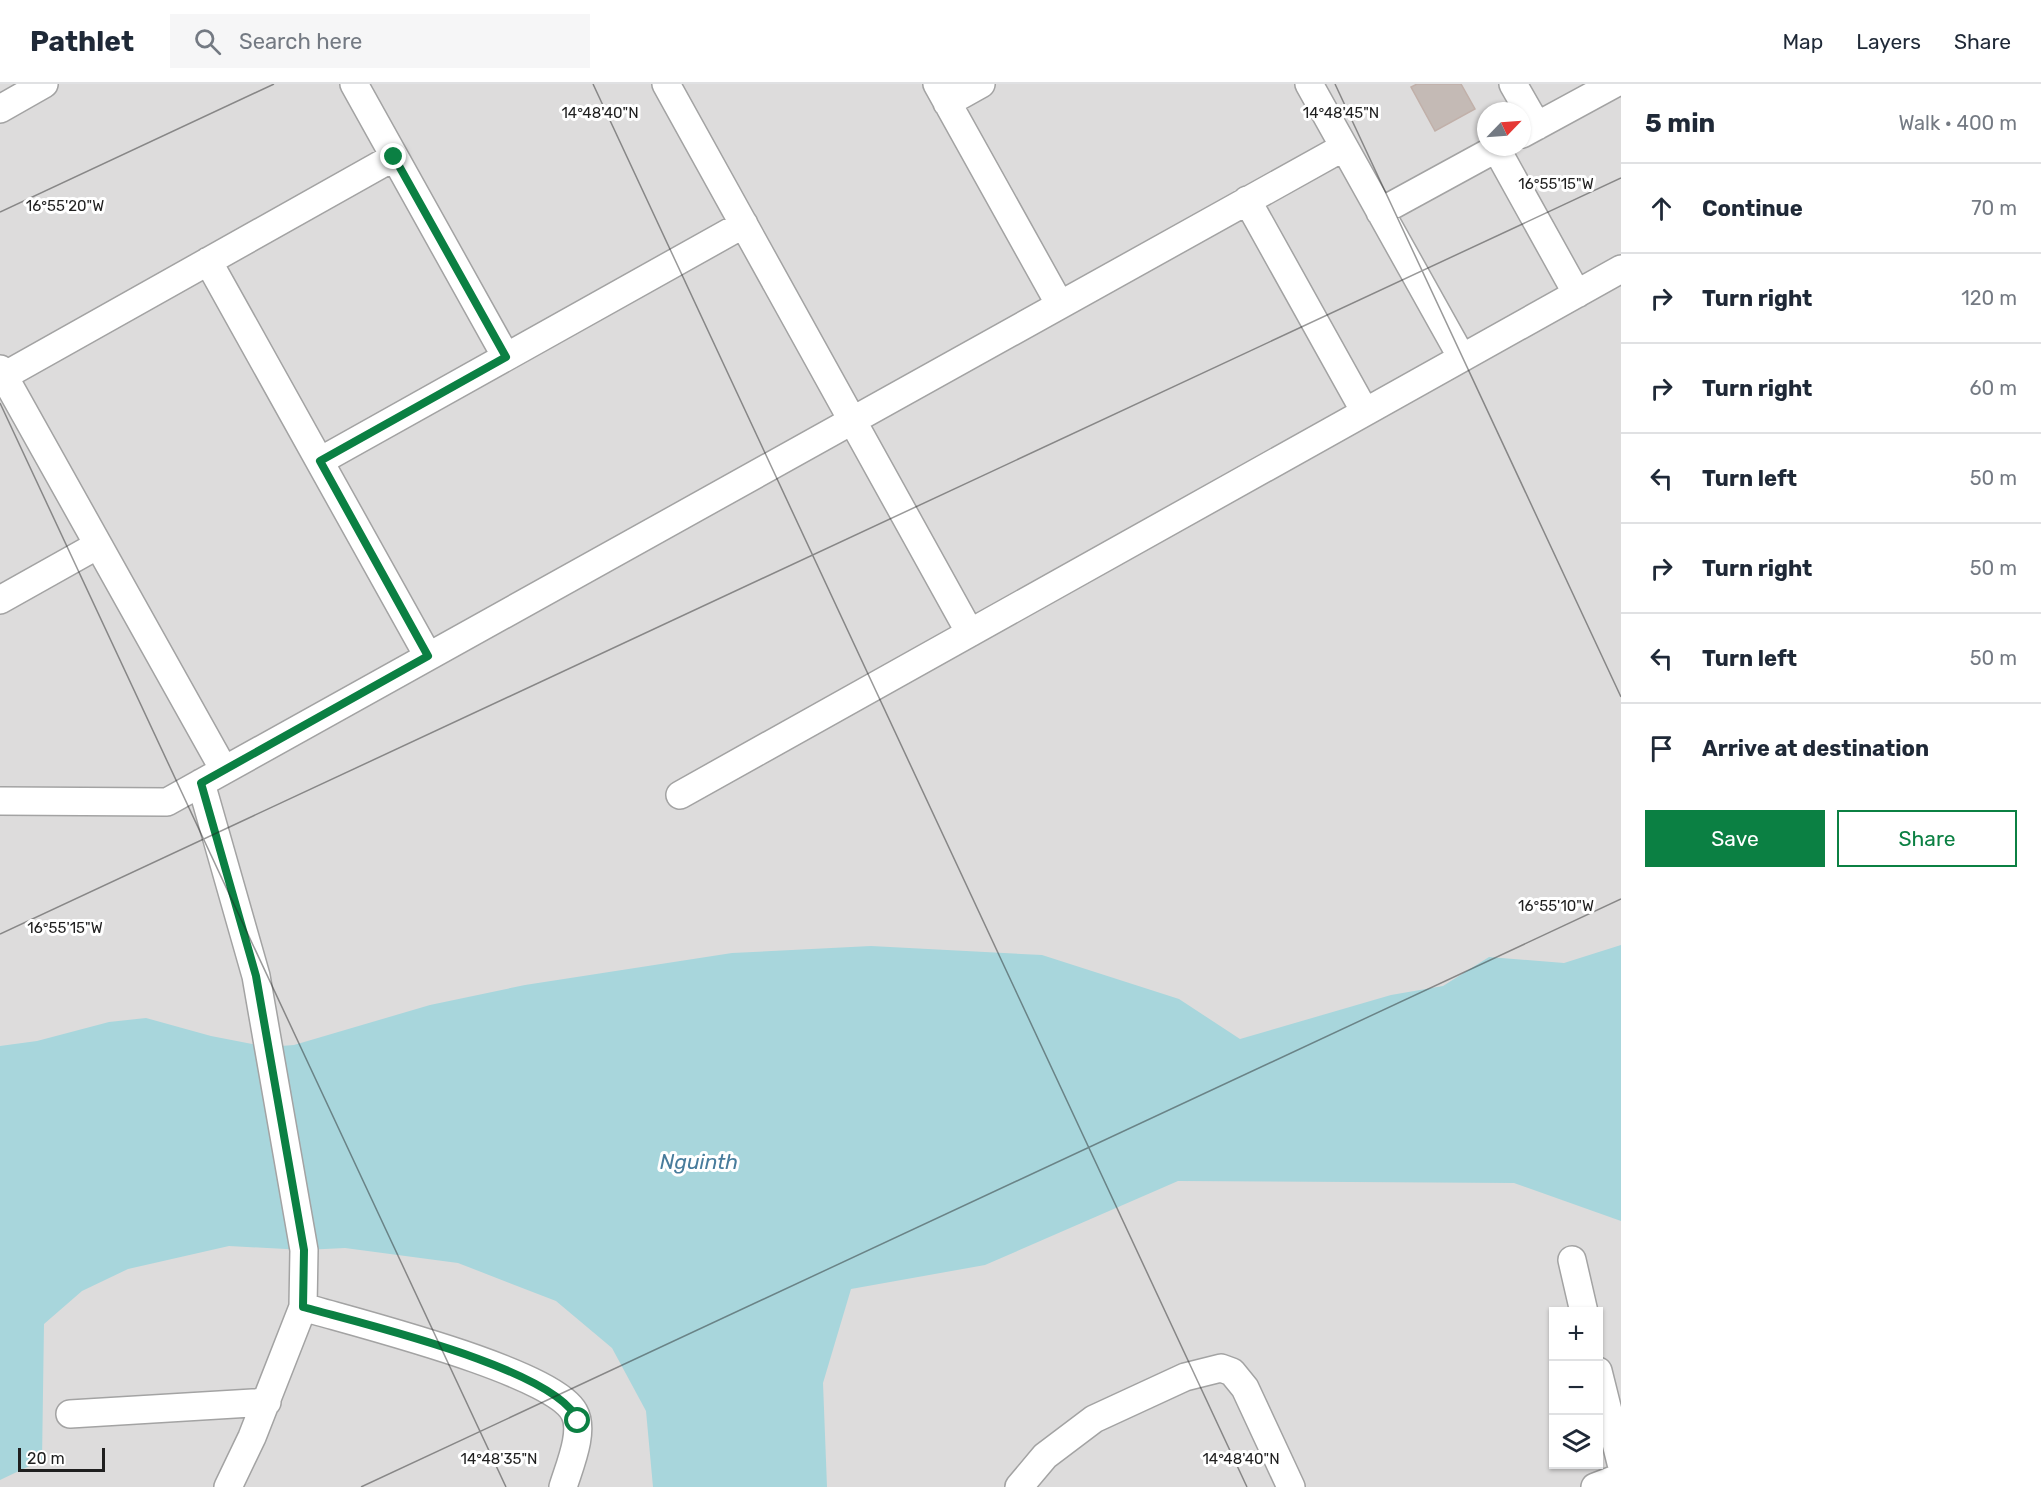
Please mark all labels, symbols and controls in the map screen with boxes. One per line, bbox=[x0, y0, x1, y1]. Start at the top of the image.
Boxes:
search box bbox=[170, 14, 590, 68]
text: Pathlet bbox=[30, 25, 134, 58]
icon: search bbox=[191, 25, 224, 58]
text: Search here bbox=[239, 28, 362, 55]
text: Map bbox=[1782, 29, 1823, 54]
text: Layers bbox=[1856, 29, 1921, 54]
text: Share bbox=[1954, 29, 2011, 54]
north arrow bbox=[1477, 102, 1531, 156]
text: 14°48'40"N bbox=[561, 104, 639, 122]
text: 14°48'45"N bbox=[1303, 104, 1379, 122]
text: 5 min bbox=[1645, 108, 1715, 139]
text: Walk · 400 m bbox=[1898, 111, 2017, 135]
route end bbox=[380, 143, 406, 169]
text: 16°55'15"W bbox=[1518, 175, 1594, 193]
icon: ahead bbox=[1645, 192, 1678, 225]
text: Continue bbox=[1702, 195, 1803, 222]
text: 70 m bbox=[1971, 196, 2017, 220]
text: 16°55'20"W bbox=[26, 197, 104, 215]
icon: right bbox=[1645, 282, 1678, 315]
text: Turn right bbox=[1702, 285, 1812, 312]
text: 120 m bbox=[1961, 286, 2017, 310]
icon: right bbox=[1645, 372, 1678, 405]
text: Turn right bbox=[1702, 375, 1812, 402]
text: 60 m bbox=[1970, 376, 2017, 400]
icon: left bbox=[1645, 462, 1678, 495]
text: Turn left bbox=[1702, 465, 1797, 492]
text: 50 m bbox=[1970, 466, 2017, 490]
icon: right bbox=[1645, 552, 1678, 585]
text: Turn right bbox=[1702, 555, 1812, 582]
text: 50 m bbox=[1970, 556, 2017, 580]
icon: left bbox=[1645, 642, 1678, 675]
text: Turn left bbox=[1702, 645, 1797, 672]
text: 50 m bbox=[1970, 646, 2017, 670]
icon: arrive bbox=[1645, 732, 1678, 765]
text: Arrive at destination bbox=[1702, 735, 1929, 762]
button: Save bbox=[1645, 810, 1825, 867]
button: Share bbox=[1837, 810, 2017, 867]
text: 16°55'10"W bbox=[1518, 897, 1594, 915]
text: 16°55'15"W bbox=[27, 919, 103, 937]
water label: Nguinth bbox=[660, 1149, 738, 1174]
map controls bbox=[1549, 1307, 1603, 1469]
button: + bbox=[1549, 1307, 1603, 1361]
button: − bbox=[1549, 1361, 1603, 1415]
route start bbox=[564, 1407, 590, 1433]
button: layers bbox=[1549, 1415, 1603, 1469]
scale bar bbox=[18, 1445, 105, 1472]
text: 20 m bbox=[27, 1449, 65, 1468]
text: 14°48'35"N bbox=[461, 1450, 538, 1468]
text: 14°48'40"N bbox=[1202, 1450, 1280, 1468]

